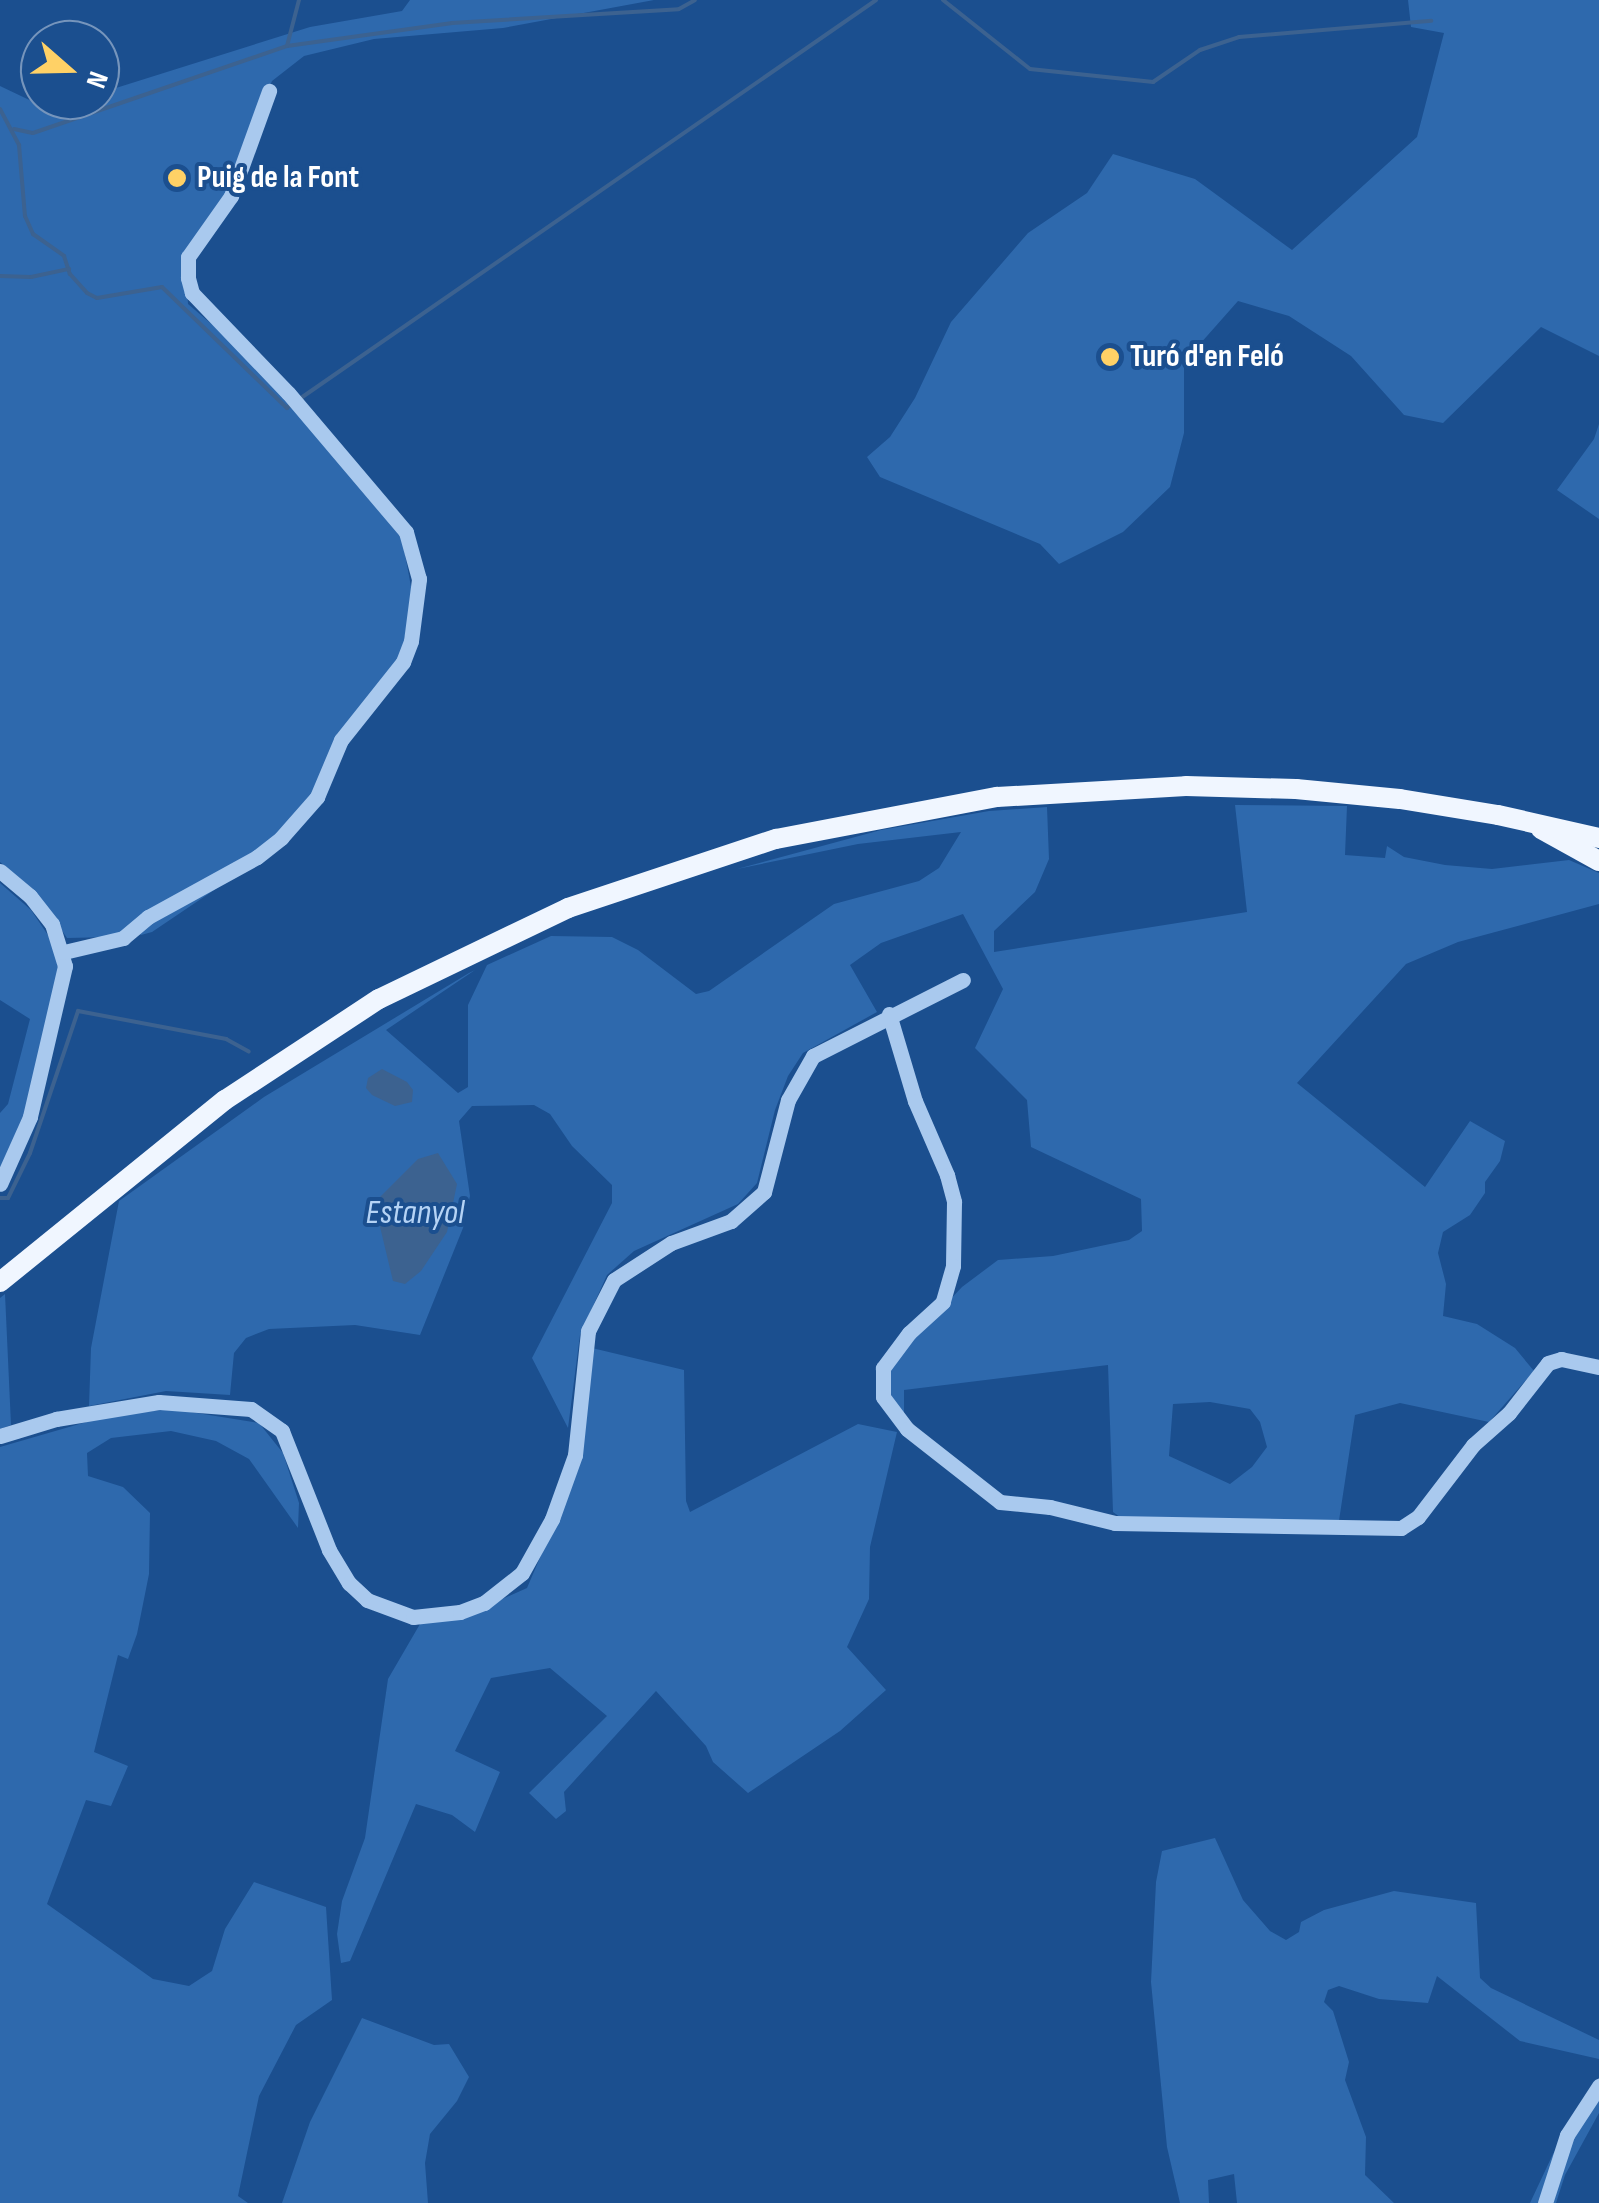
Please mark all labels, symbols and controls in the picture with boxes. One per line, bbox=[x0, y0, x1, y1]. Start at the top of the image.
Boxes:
north arrow bbox=[20, 20, 120, 120]
text: N bbox=[79, 67, 115, 92]
place label: Puig de la Font bbox=[197, 159, 359, 197]
marker: Puig de la Font bbox=[166, 167, 188, 189]
place label: Turó d'en Feló bbox=[1130, 338, 1284, 376]
marker: Turó d'en Feló bbox=[1099, 346, 1121, 368]
water label: Estanyol bbox=[366, 1192, 464, 1234]

